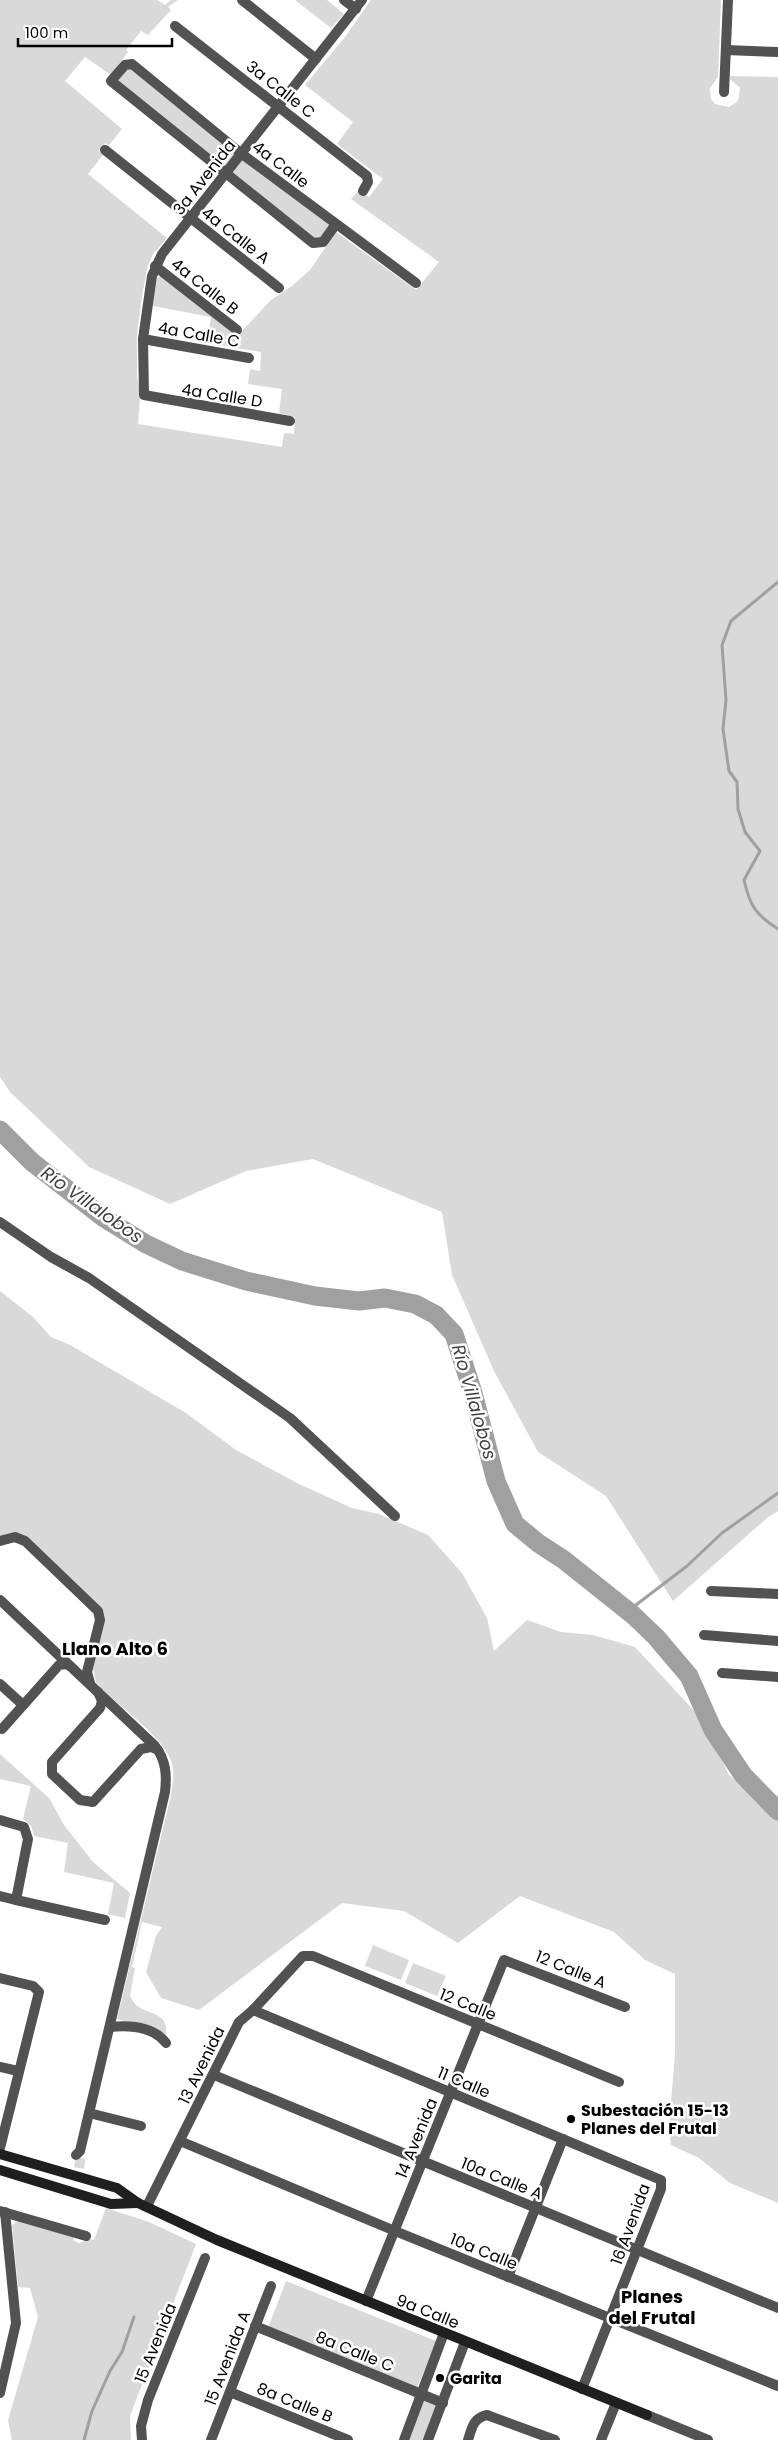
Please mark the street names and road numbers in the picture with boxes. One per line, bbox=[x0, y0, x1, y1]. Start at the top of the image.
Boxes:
street label: 3a Calle C bbox=[241, 55, 320, 124]
street label: 3a Avenida bbox=[168, 135, 241, 220]
street label: 4a Calle bbox=[247, 135, 314, 194]
street label: 4a Calle A bbox=[197, 201, 275, 270]
street label: 4a Calle B bbox=[166, 253, 244, 320]
street label: 4a Calle C bbox=[156, 316, 242, 353]
street label: 4a Calle D bbox=[180, 378, 264, 413]
street label: 12 Calle A bbox=[532, 1945, 610, 1994]
street label: 12 Calle bbox=[436, 1983, 500, 2026]
street label: 13 Avenida bbox=[173, 2022, 230, 2108]
street label: 11 Calle bbox=[434, 2061, 494, 2104]
street label: 14 Avenida bbox=[390, 2094, 443, 2182]
street label: 10a Calle A bbox=[458, 2152, 546, 2205]
street label: 16 Avenida bbox=[605, 2180, 656, 2268]
street label: 10a Calle bbox=[446, 2227, 521, 2275]
street label: 9a Calle bbox=[393, 2288, 463, 2335]
street label: 15 Avenida bbox=[129, 2300, 182, 2387]
street label: 15 Avenida A bbox=[199, 2307, 256, 2409]
street label: 8a Calle C bbox=[312, 2325, 397, 2378]
street label: 8a Calle B bbox=[253, 2377, 336, 2428]

